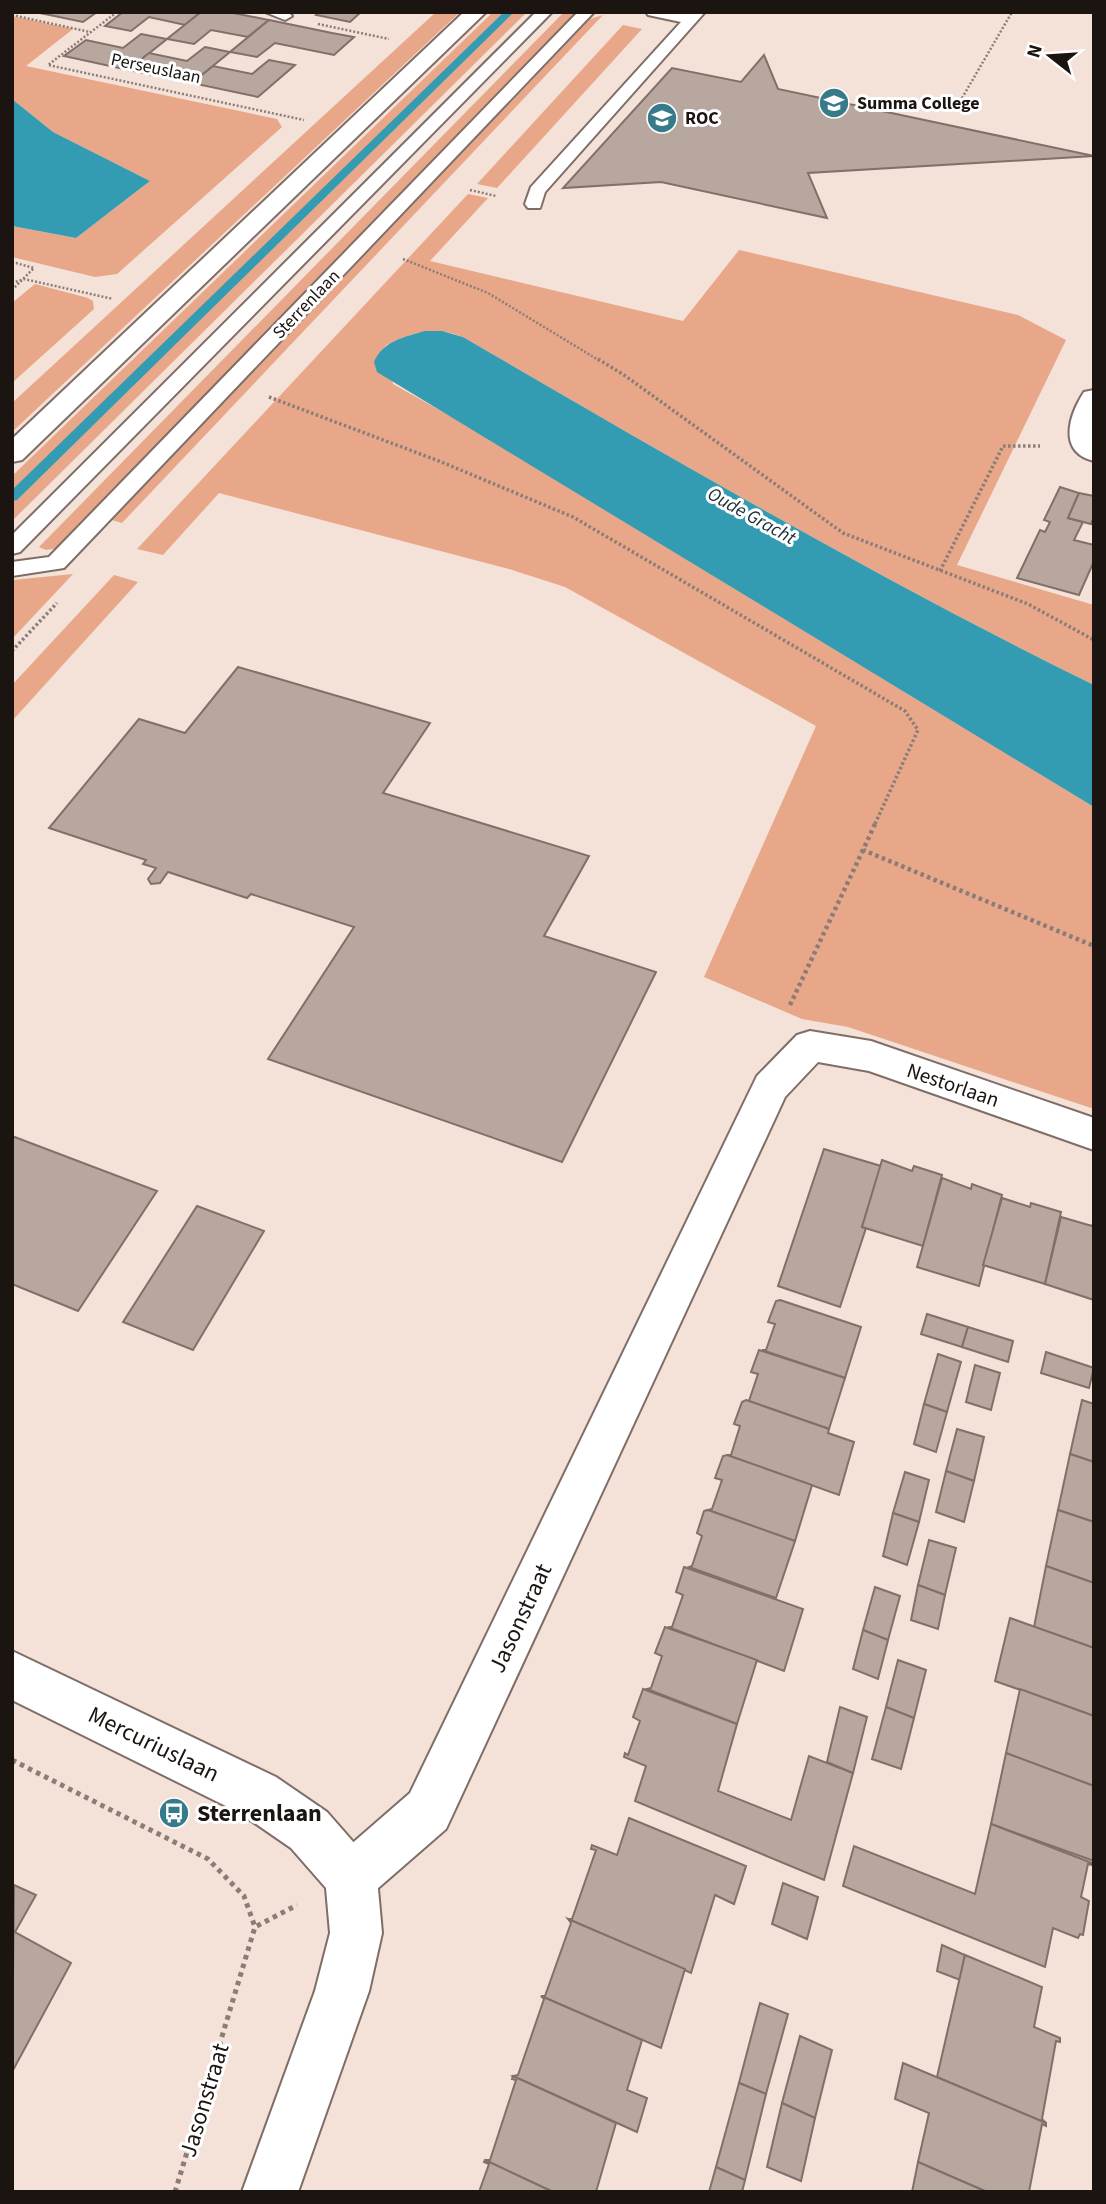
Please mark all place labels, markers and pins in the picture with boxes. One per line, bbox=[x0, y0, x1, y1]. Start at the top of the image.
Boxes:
school or university icon: Summa College bbox=[817, 86, 851, 120]
place label: Summa College bbox=[857, 91, 980, 116]
school or university icon: ROC bbox=[645, 101, 679, 135]
place label: ROC bbox=[685, 106, 719, 131]
bus stop icon: Sterrenlaan bbox=[157, 1796, 191, 1830]
place label: Sterrenlaan bbox=[197, 1796, 322, 1831]

